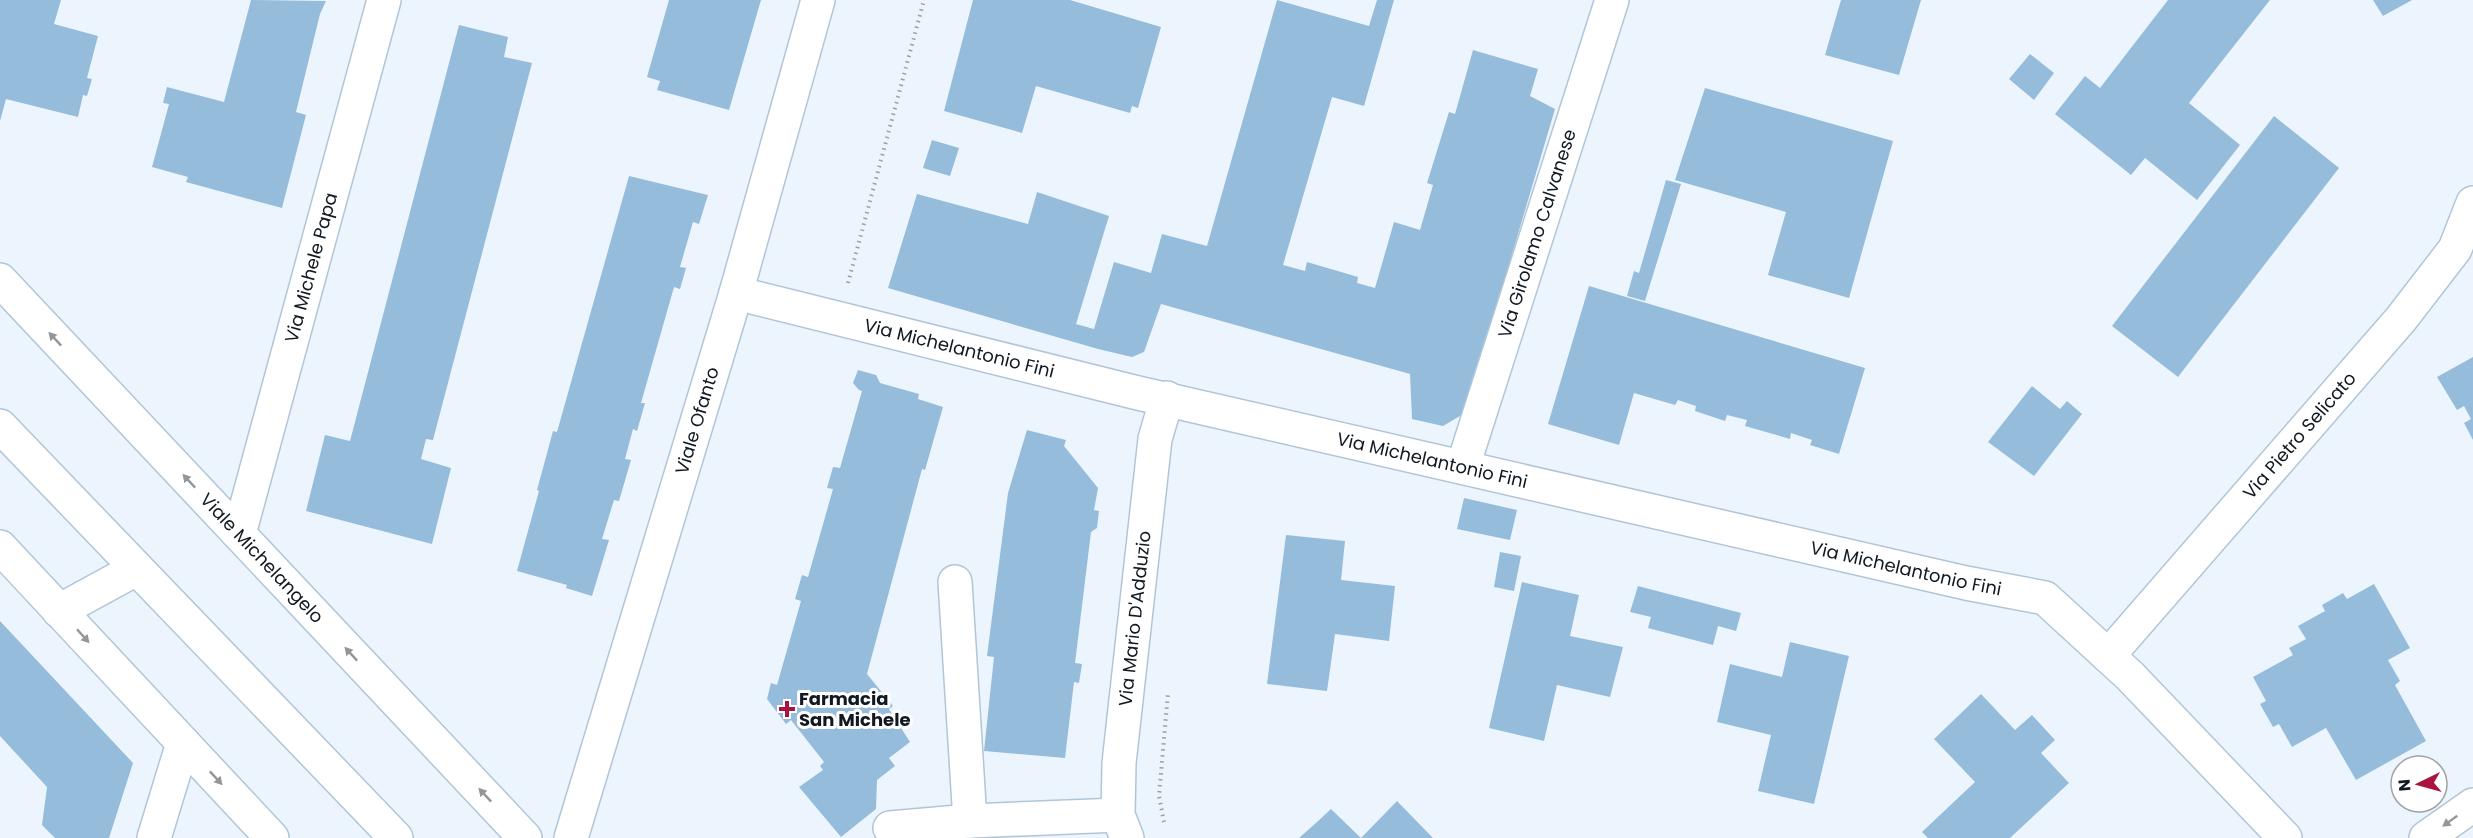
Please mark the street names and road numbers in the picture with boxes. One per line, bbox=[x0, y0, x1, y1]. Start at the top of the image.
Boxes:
street label: Via Girolamo Calvanese bbox=[1492, 126, 1582, 341]
street label: Via Michele Papa bbox=[279, 190, 343, 345]
street label: Via Michelantonio Fini bbox=[862, 312, 1057, 384]
street label: Viale Ofanto bbox=[669, 364, 725, 477]
street label: Via Pietro Selicato bbox=[2237, 366, 2361, 504]
street label: Via Michelantonio Fini bbox=[1334, 426, 1530, 494]
street label: Viale Michelangelo bbox=[195, 487, 330, 628]
street label: Via Mario D'Adduzio bbox=[1112, 529, 1157, 708]
street label: Via Michelantonio Fini bbox=[1808, 535, 2004, 601]

